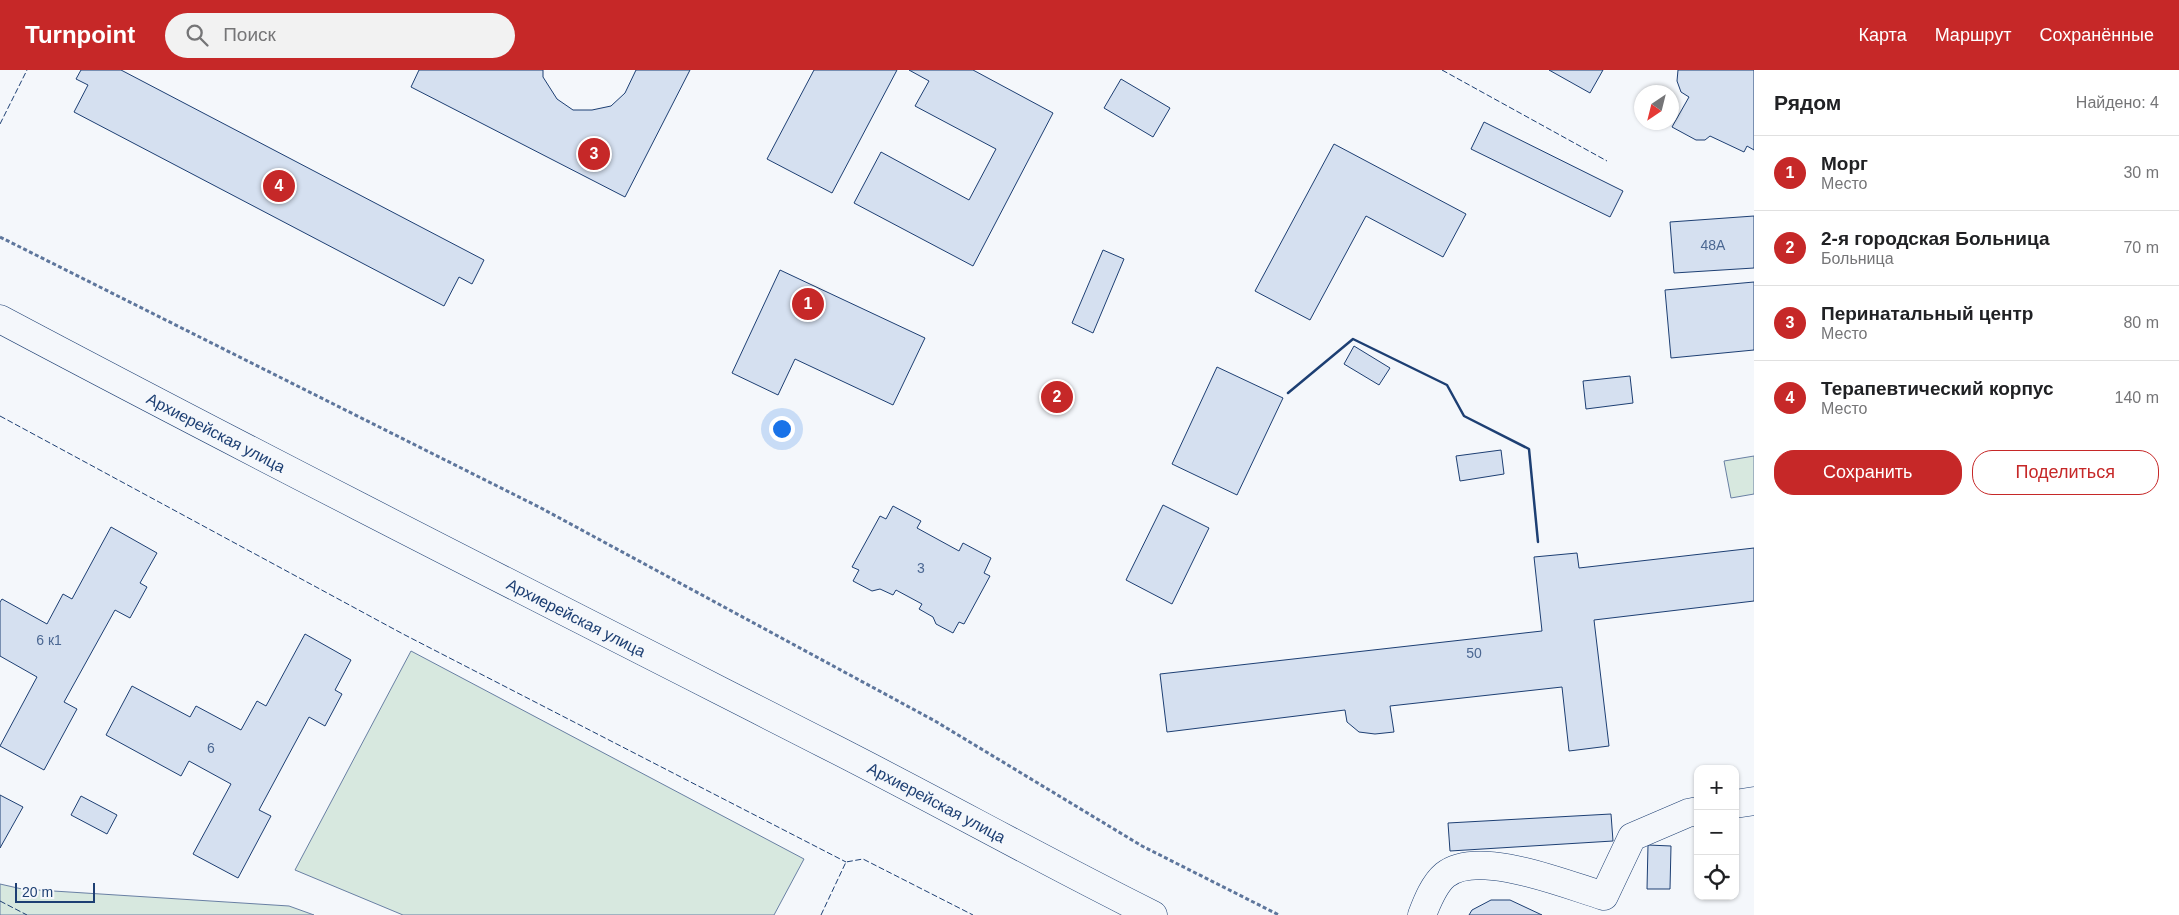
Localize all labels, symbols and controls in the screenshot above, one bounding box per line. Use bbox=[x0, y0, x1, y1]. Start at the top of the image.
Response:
search box bbox=[165, 13, 515, 58]
text: Turnpoint bbox=[25, 21, 135, 48]
icon: search bbox=[183, 21, 211, 49]
text: Поиск bbox=[223, 24, 276, 45]
text: Карта bbox=[1859, 25, 1907, 45]
text: Маршрут bbox=[1935, 25, 2011, 45]
text: Сохранённые bbox=[2039, 25, 2154, 45]
north arrow bbox=[1634, 85, 1679, 130]
text: Рядом bbox=[1774, 91, 1841, 114]
text: Найдено: 4 bbox=[2076, 94, 2159, 111]
pin: 3 bbox=[578, 135, 610, 173]
text: Морг bbox=[1821, 153, 1868, 174]
text: 1 bbox=[1786, 164, 1794, 181]
text: 30 m bbox=[2123, 164, 2159, 181]
pin: 4 bbox=[263, 167, 295, 205]
text: Место bbox=[1821, 175, 1867, 192]
text: 2-я городская Больница bbox=[1821, 228, 2049, 249]
house number: 48А bbox=[1701, 237, 1726, 253]
text: 2 bbox=[1786, 239, 1794, 256]
text: 70 m bbox=[2123, 239, 2159, 256]
text: Больница bbox=[1821, 250, 1894, 267]
pin: 1 bbox=[792, 285, 824, 323]
text: Перинатальный центр bbox=[1821, 303, 2033, 324]
text: 3 bbox=[1786, 314, 1794, 331]
text: 80 m bbox=[2123, 314, 2159, 331]
text: Место bbox=[1821, 325, 1867, 342]
pin: 2 bbox=[1041, 378, 1073, 416]
text: Терапевтический корпус bbox=[1821, 378, 2054, 399]
street label: Архиерейская улица bbox=[144, 389, 288, 475]
text: 4 bbox=[1786, 389, 1794, 406]
text: 140 m bbox=[2115, 389, 2159, 406]
text: Место bbox=[1821, 400, 1867, 417]
your location bbox=[769, 416, 795, 442]
button: Сохранить bbox=[1774, 450, 1962, 495]
button: Поделиться bbox=[1972, 450, 2159, 495]
house number: 3 bbox=[917, 560, 925, 576]
street label: Архиерейская улица bbox=[504, 575, 649, 660]
house number: 6 к1 bbox=[36, 632, 62, 648]
house number: 50 bbox=[1466, 645, 1482, 661]
house number: 6 bbox=[207, 740, 215, 756]
street label: Архиерейская улица bbox=[865, 759, 1009, 846]
map controls bbox=[1694, 765, 1739, 900]
button: + bbox=[1694, 765, 1739, 810]
button: − bbox=[1694, 810, 1739, 855]
button: locate bbox=[1694, 855, 1739, 900]
scale bar bbox=[15, 880, 95, 903]
text: 20 m bbox=[22, 884, 53, 900]

